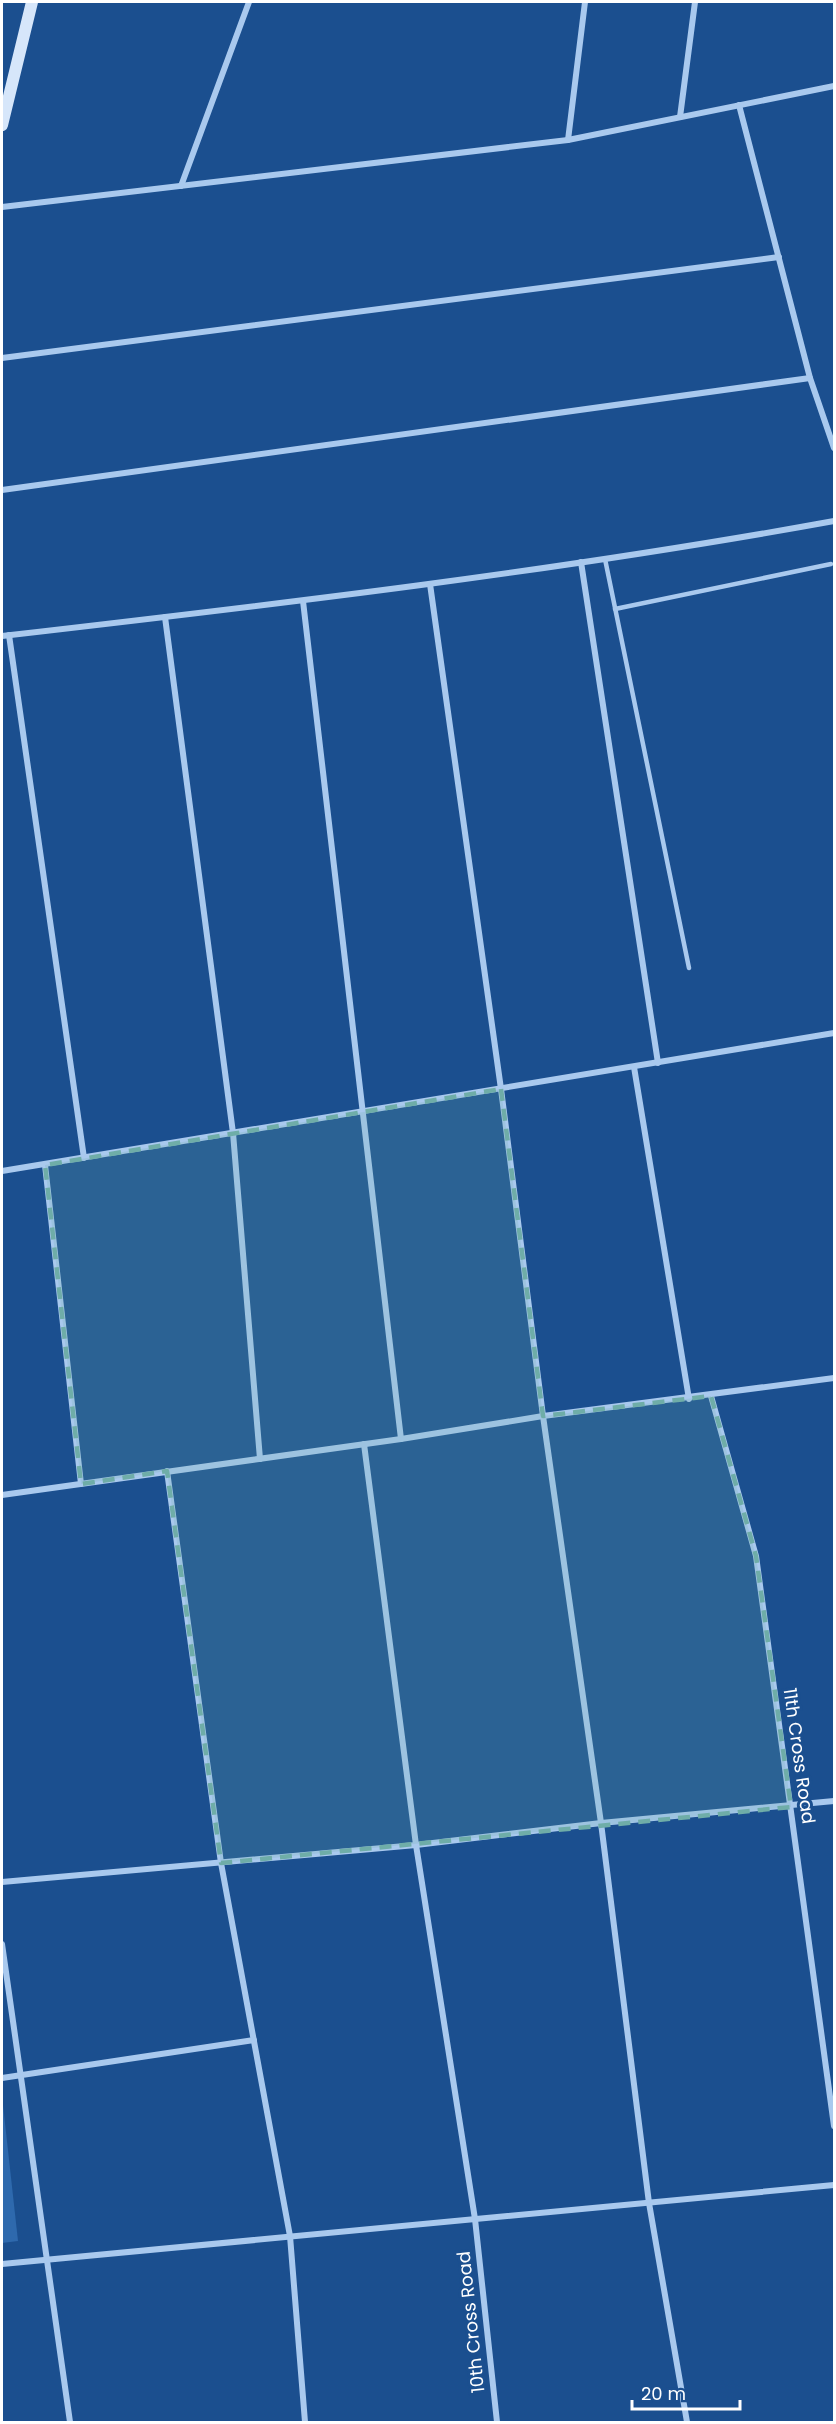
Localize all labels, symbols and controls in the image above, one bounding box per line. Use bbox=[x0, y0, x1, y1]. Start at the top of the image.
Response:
street label: 11th Cross Road bbox=[778, 1686, 821, 1825]
street label: 10th Cross Road bbox=[451, 2250, 490, 2394]
scale bar bbox=[632, 2373, 740, 2411]
text: 20 m bbox=[641, 2381, 686, 2406]

